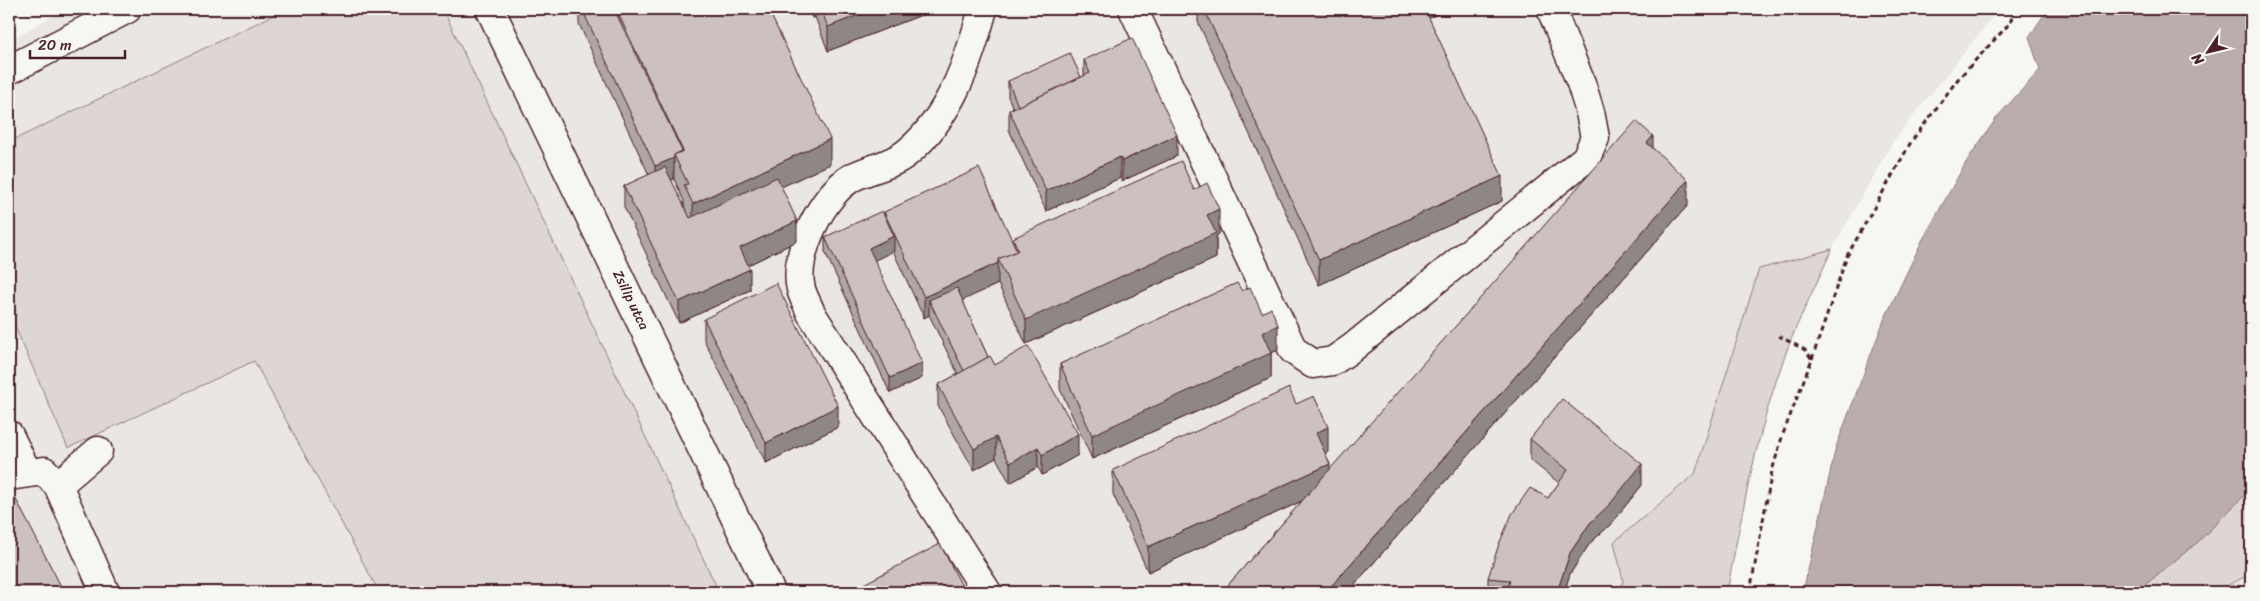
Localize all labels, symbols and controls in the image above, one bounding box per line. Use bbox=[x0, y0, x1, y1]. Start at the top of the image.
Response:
scale bar bbox=[30, 28, 125, 60]
north arrow bbox=[2182, 28, 2232, 78]
text: 20 m bbox=[38, 32, 72, 58]
text: N bbox=[2185, 48, 2211, 71]
street label: Zsilip utca bbox=[606, 266, 656, 334]

